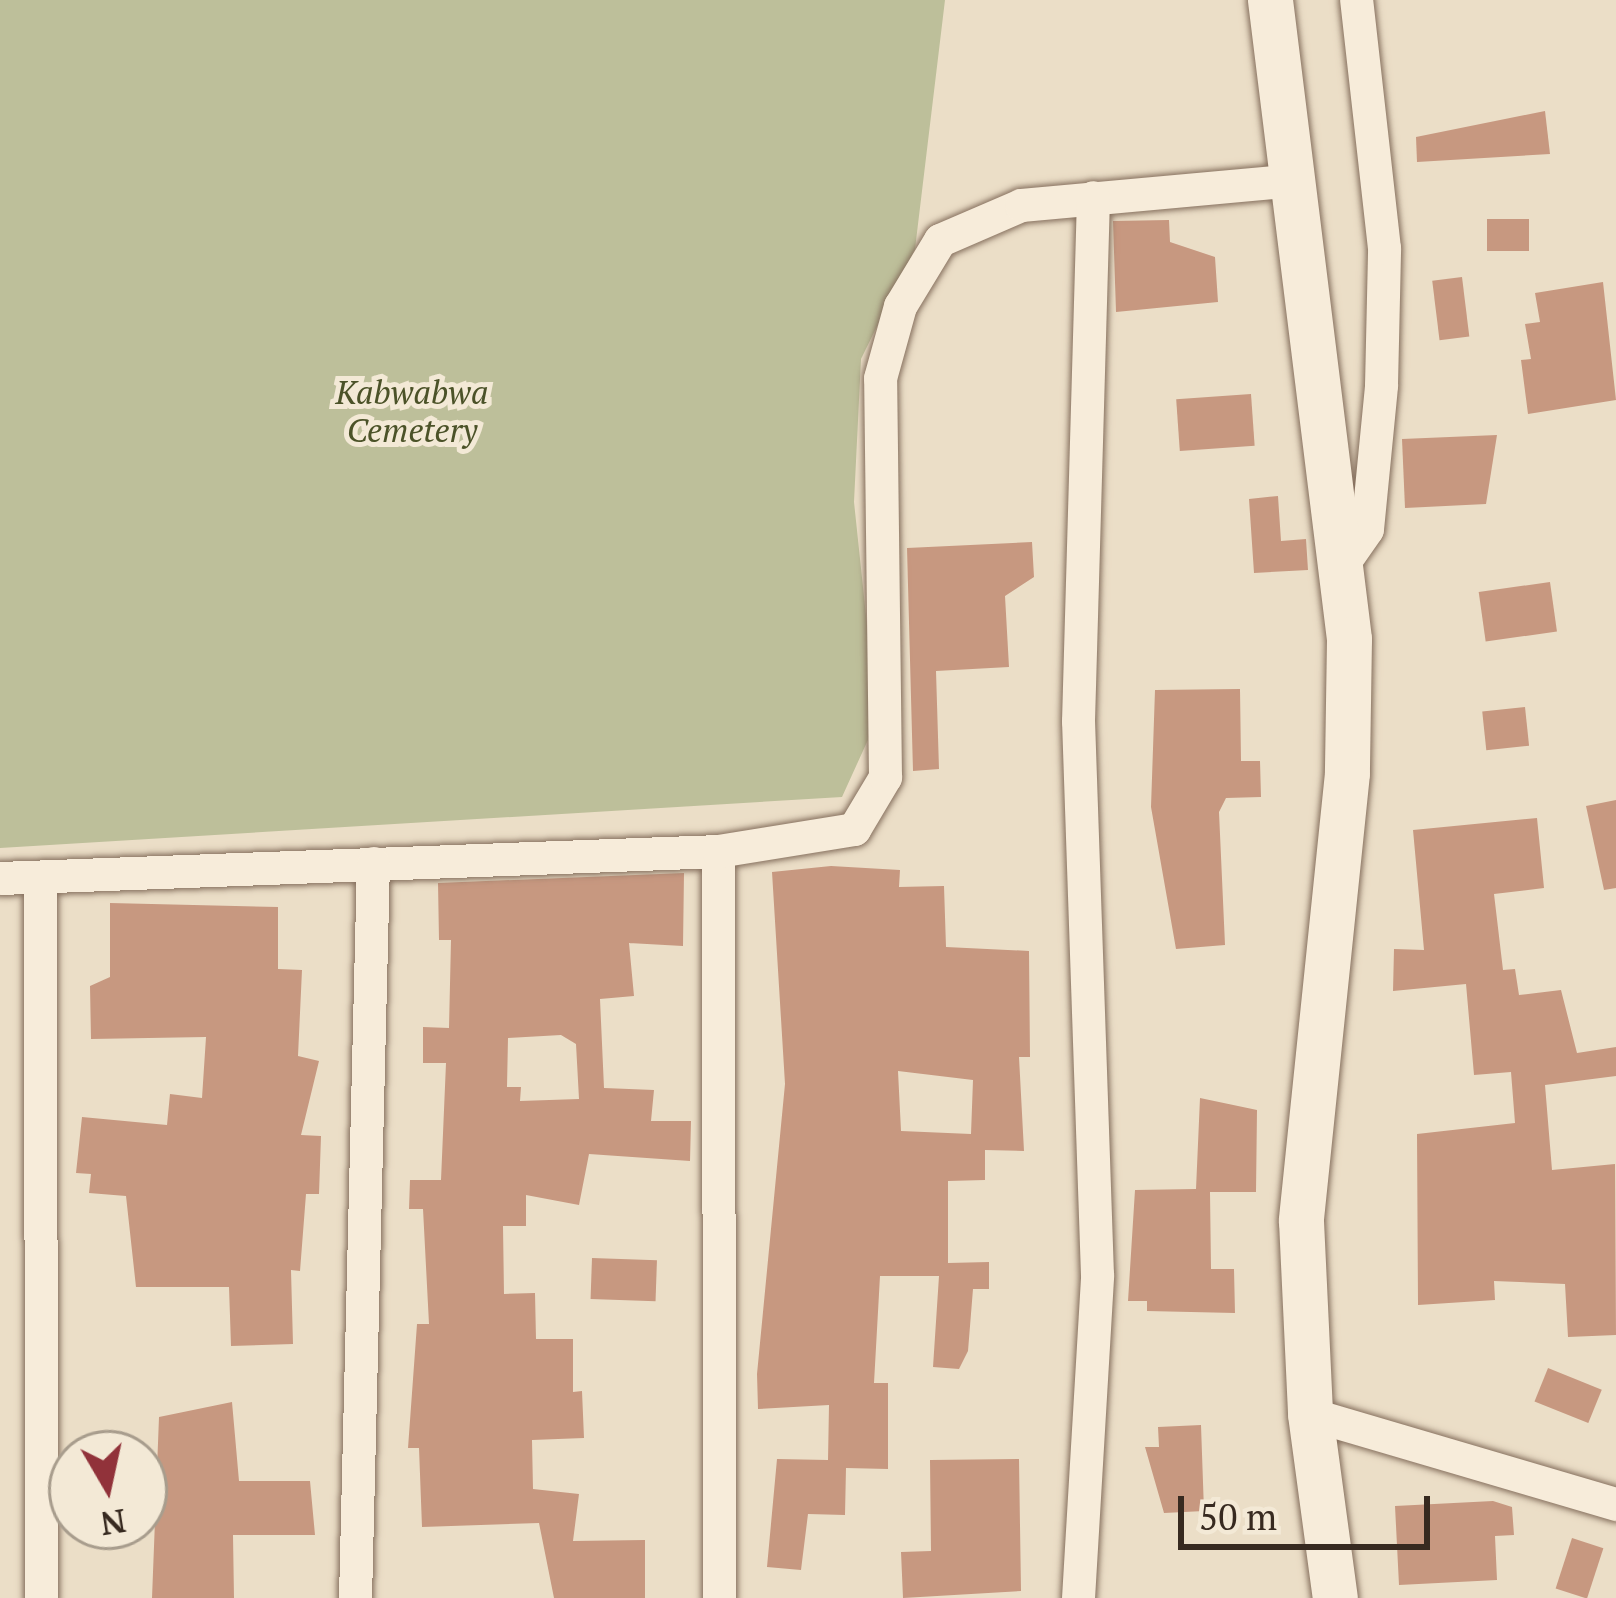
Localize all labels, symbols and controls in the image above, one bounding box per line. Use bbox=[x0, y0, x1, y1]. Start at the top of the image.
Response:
park label: Kabwabwa Cemetery bbox=[336, 372, 488, 450]
north arrow bbox=[48, 1430, 168, 1550]
scale bar bbox=[1184, 1472, 1436, 1546]
text: 50 m bbox=[1199, 1493, 1277, 1540]
text: N bbox=[98, 1500, 129, 1546]

